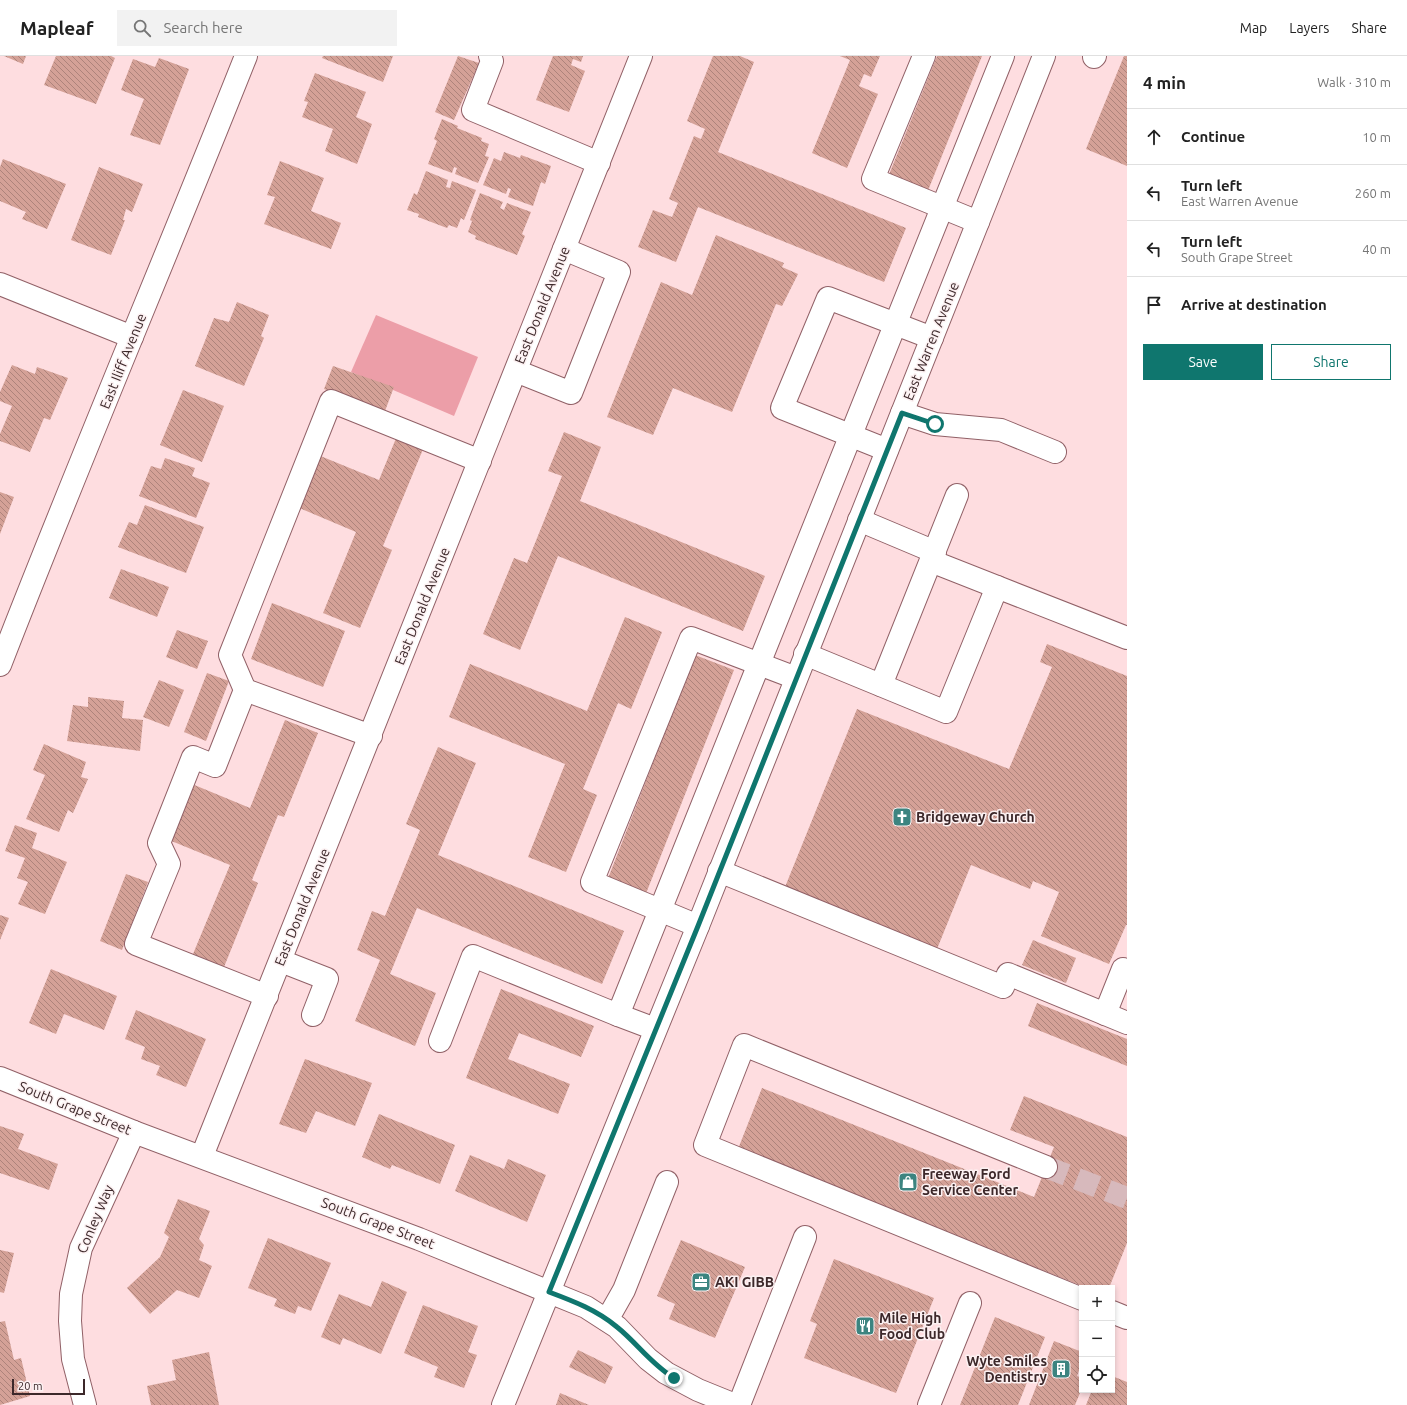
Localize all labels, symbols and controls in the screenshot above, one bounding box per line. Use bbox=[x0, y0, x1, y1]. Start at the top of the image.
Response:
search box bbox=[117, 10, 397, 46]
text: Mapleaf bbox=[20, 17, 93, 39]
icon: search bbox=[131, 17, 153, 39]
text: Search here bbox=[163, 19, 243, 36]
text: Map bbox=[1240, 20, 1267, 36]
text: Layers bbox=[1289, 20, 1329, 36]
text: Share bbox=[1351, 20, 1387, 36]
text: 4 min bbox=[1143, 73, 1186, 92]
text: Walk · 310 m bbox=[1317, 75, 1391, 89]
icon: ahead bbox=[1143, 126, 1165, 148]
text: Continue bbox=[1181, 128, 1245, 145]
text: 10 m bbox=[1362, 130, 1391, 144]
text: Turn left bbox=[1181, 177, 1242, 194]
icon: left bbox=[1143, 182, 1165, 204]
text: 260 m bbox=[1355, 186, 1391, 200]
text: East Warren Avenue bbox=[1181, 194, 1298, 208]
text: Turn left bbox=[1181, 233, 1242, 250]
icon: left bbox=[1143, 238, 1165, 260]
text: 40 m bbox=[1362, 242, 1391, 256]
street label: East Donald Avenue bbox=[511, 244, 573, 366]
text: South Grape Street bbox=[1181, 250, 1293, 264]
street label: East Warren Avenue bbox=[900, 279, 962, 403]
icon: arrive bbox=[1143, 294, 1165, 316]
text: Arrive at destination bbox=[1181, 296, 1327, 313]
street label: East Iliff Avenue bbox=[97, 311, 149, 411]
button: Save bbox=[1143, 344, 1263, 380]
button: Share bbox=[1271, 344, 1391, 380]
route start bbox=[926, 415, 944, 433]
street label: East Donald Avenue bbox=[391, 545, 453, 667]
church icon: Bridgeway Church bbox=[891, 806, 913, 828]
place label: Bridgeway Church bbox=[916, 809, 1035, 825]
street label: East Donald Avenue bbox=[271, 846, 333, 968]
street label: South Grape Street bbox=[16, 1078, 134, 1138]
place label: Freeway Ford Service Center bbox=[922, 1166, 1018, 1198]
shop icon: Freeway Ford Service Center bbox=[897, 1171, 919, 1193]
street label: Conley Way bbox=[73, 1182, 117, 1256]
street label: South Grape Street bbox=[319, 1194, 437, 1252]
office icon: AKI GIBB bbox=[690, 1271, 712, 1293]
place label: AKI GIBB bbox=[715, 1274, 774, 1290]
map controls bbox=[1079, 1285, 1115, 1393]
button: + bbox=[1079, 1285, 1115, 1321]
place label: Mile High Food Club bbox=[879, 1310, 945, 1342]
restaurant icon: Mile High Food Club bbox=[854, 1315, 876, 1337]
button: − bbox=[1079, 1321, 1115, 1357]
place label: Wyte Smiles Dentistry bbox=[966, 1353, 1048, 1385]
button: locate bbox=[1079, 1357, 1115, 1393]
building icon: Wyte Smiles Dentistry bbox=[1050, 1358, 1072, 1380]
route end bbox=[665, 1369, 683, 1387]
scale bar bbox=[12, 1377, 85, 1396]
text: 20 m bbox=[18, 1380, 42, 1392]

